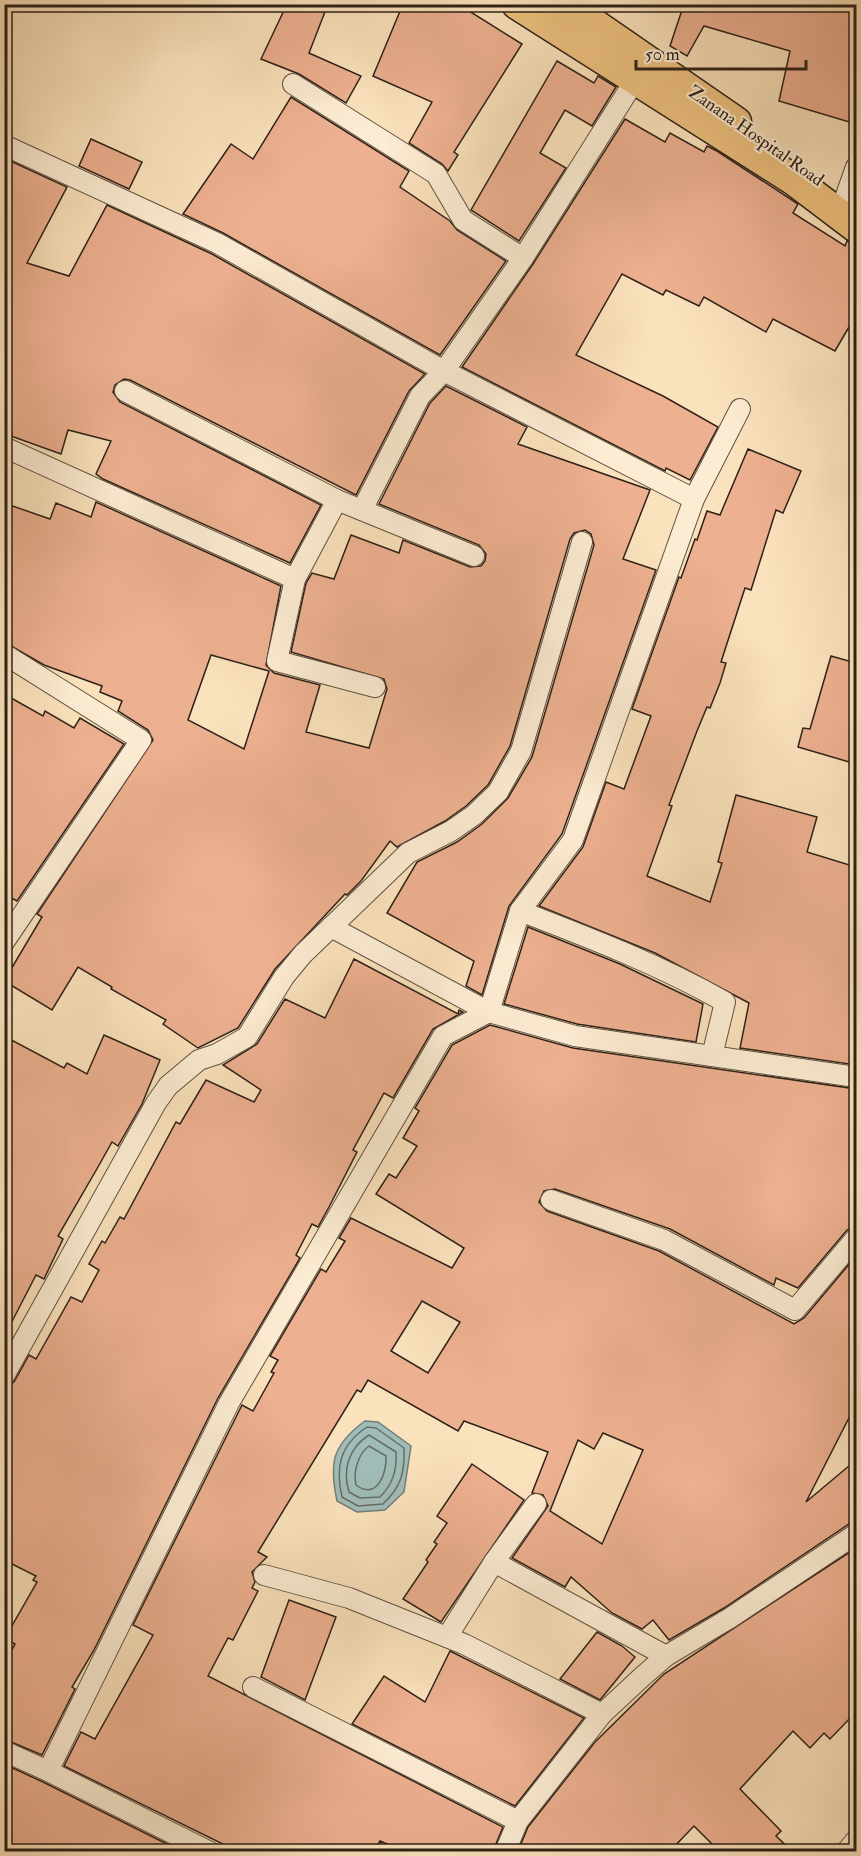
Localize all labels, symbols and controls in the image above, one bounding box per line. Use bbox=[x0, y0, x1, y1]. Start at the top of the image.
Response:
scale bar bbox=[636, 33, 806, 71]
text: 50 m bbox=[645, 43, 680, 66]
street label: Zanana Hospital Road bbox=[684, 81, 828, 191]

